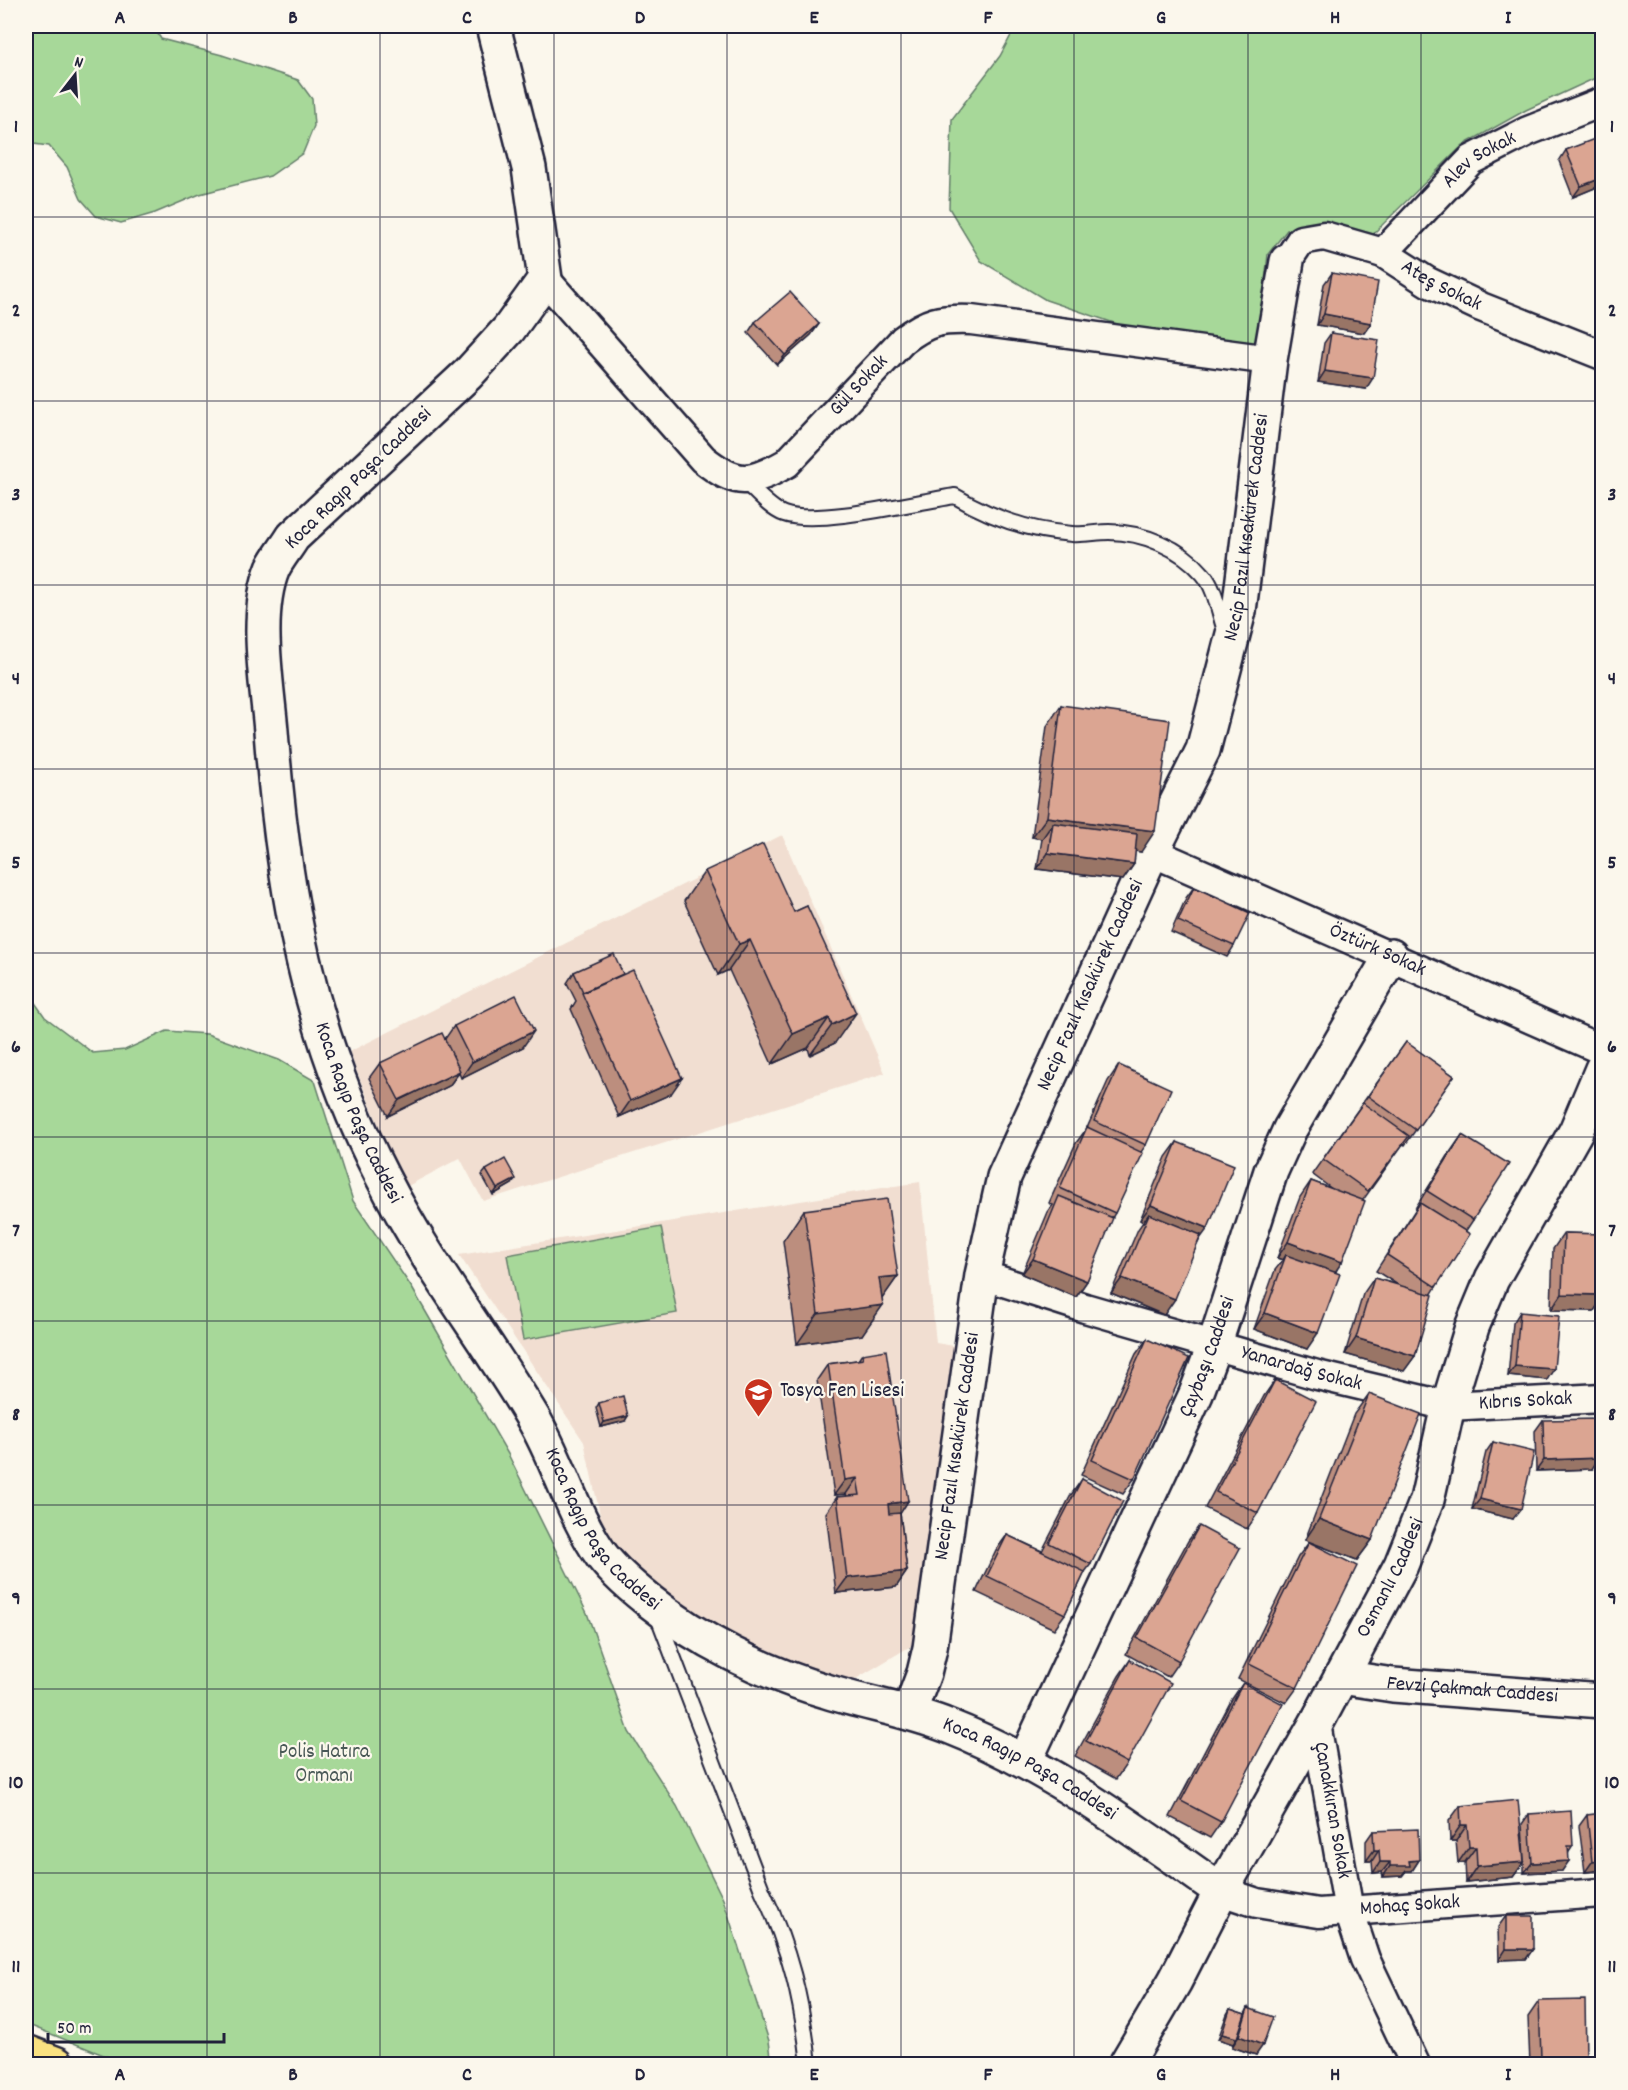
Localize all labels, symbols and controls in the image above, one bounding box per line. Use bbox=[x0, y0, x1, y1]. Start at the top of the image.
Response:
text: A bbox=[115, 5, 126, 33]
text: B bbox=[288, 5, 298, 33]
text: C bbox=[462, 5, 472, 33]
text: D bbox=[635, 5, 646, 33]
text: E bbox=[809, 5, 819, 33]
text: F bbox=[984, 5, 994, 33]
text: G bbox=[1156, 5, 1166, 33]
text: H bbox=[1330, 5, 1340, 33]
text: I bbox=[1505, 5, 1512, 33]
north arrow bbox=[45, 45, 105, 105]
text: N bbox=[72, 51, 86, 75]
text: 1 bbox=[14, 114, 18, 142]
text: 1 bbox=[1610, 114, 1614, 142]
street label: Alev Sokak bbox=[1436, 124, 1522, 196]
street label: Ateş Sokak bbox=[1394, 253, 1486, 320]
text: 2 bbox=[12, 298, 20, 326]
text: 2 bbox=[1608, 298, 1616, 326]
street label: Gül Sokak bbox=[823, 348, 896, 424]
street label: Koca Ragıp Paşa Caddesi bbox=[279, 400, 440, 557]
street label: Necip Fazıl Kısakürek Caddesi bbox=[1217, 412, 1278, 645]
text: 3 bbox=[12, 482, 20, 510]
text: 3 bbox=[1608, 482, 1616, 510]
text: 4 bbox=[12, 666, 20, 694]
text: 4 bbox=[1608, 666, 1616, 694]
text: 5 bbox=[11, 850, 21, 878]
text: 5 bbox=[1607, 850, 1617, 878]
street label: Necip Fazıl Kısakürek Caddesi bbox=[1030, 875, 1153, 1096]
street label: Öztürk Sokak bbox=[1324, 917, 1430, 986]
street label: Koca Ragıp Paşa Caddesi bbox=[306, 1019, 409, 1210]
text: 6 bbox=[11, 1034, 21, 1062]
text: 6 bbox=[1607, 1034, 1617, 1062]
text: 7 bbox=[12, 1218, 20, 1246]
text: 7 bbox=[1608, 1218, 1616, 1246]
street label: Çaybaşı Caddesi bbox=[1172, 1293, 1244, 1422]
street label: Necip Fazıl Kısakürek Caddesi bbox=[927, 1330, 989, 1562]
street label: Yanardağ Sokak bbox=[1237, 1339, 1365, 1400]
school or university icon: Tosya Fen Lisesi bbox=[743, 1376, 775, 1418]
place label: Tosya Fen Lisesi bbox=[780, 1377, 904, 1407]
street label: Kıbrıs Sokak bbox=[1478, 1385, 1573, 1419]
text: 8 bbox=[12, 1402, 20, 1430]
text: 8 bbox=[1608, 1402, 1616, 1430]
street label: Koca Ragıp Paşa Caddesi bbox=[536, 1443, 667, 1619]
street label: Osmanlı Caddesi bbox=[1350, 1513, 1433, 1644]
text: 9 bbox=[11, 1586, 21, 1614]
text: 9 bbox=[1607, 1586, 1617, 1614]
street label: Fevzi Çakmak Caddesi bbox=[1384, 1669, 1559, 1713]
street label: Koca Ragıp Paşa Caddesi bbox=[938, 1710, 1123, 1829]
park label: Polis Hatıra Ormanı bbox=[278, 1738, 371, 1792]
street label: Çanakkıran Sokak bbox=[1305, 1740, 1358, 1881]
text: 10 bbox=[8, 1770, 24, 1798]
text: 10 bbox=[1604, 1770, 1620, 1798]
street label: Mohaç Sokak bbox=[1359, 1888, 1461, 1925]
text: 11 bbox=[12, 1954, 20, 1982]
text: 11 bbox=[1608, 1954, 1616, 1982]
scale bar bbox=[48, 2006, 224, 2044]
text: 50 m bbox=[57, 2017, 92, 2042]
text: A bbox=[115, 2062, 126, 2090]
text: B bbox=[288, 2062, 298, 2090]
text: C bbox=[462, 2062, 472, 2090]
text: D bbox=[635, 2062, 646, 2090]
text: E bbox=[809, 2062, 819, 2090]
text: F bbox=[984, 2062, 994, 2090]
text: G bbox=[1156, 2062, 1166, 2090]
text: H bbox=[1330, 2062, 1340, 2090]
text: I bbox=[1505, 2062, 1512, 2090]

